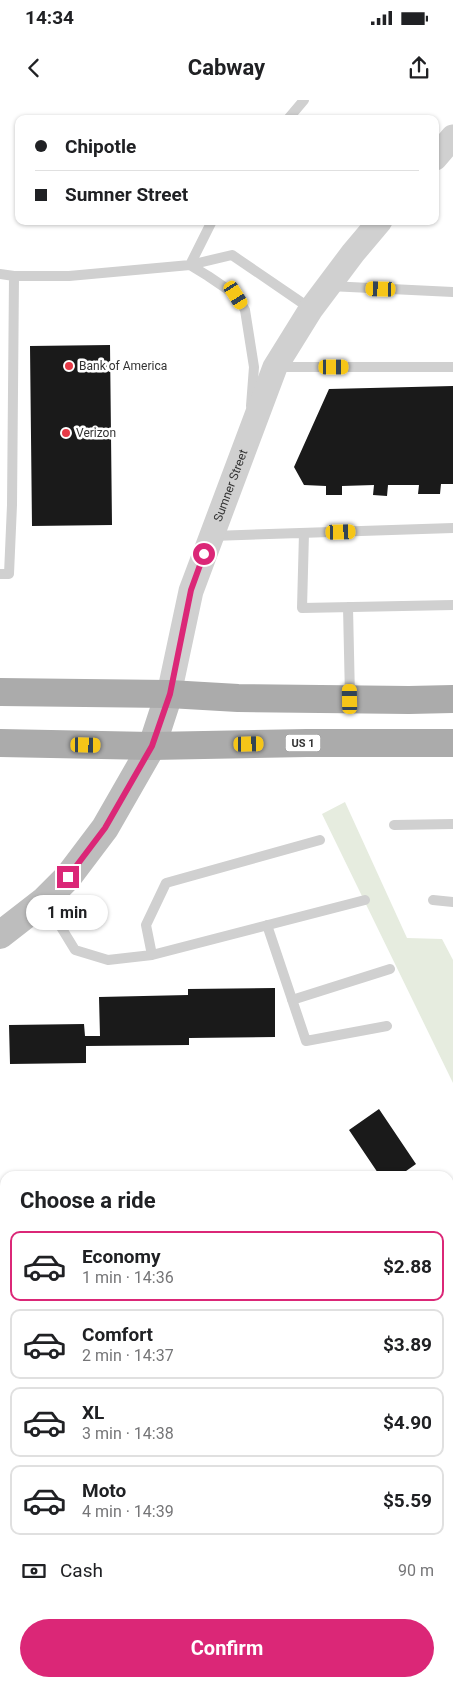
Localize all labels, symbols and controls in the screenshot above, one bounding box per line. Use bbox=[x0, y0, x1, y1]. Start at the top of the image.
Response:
text: 14:34 bbox=[25, 6, 74, 29]
icon: back bbox=[20, 54, 48, 82]
icon: share bbox=[405, 54, 433, 82]
text: Cabway bbox=[188, 55, 265, 80]
text: Chipotle bbox=[65, 135, 136, 158]
text: Sumner Street bbox=[65, 183, 188, 206]
car bbox=[221, 278, 250, 312]
car bbox=[365, 281, 396, 297]
place label: Bank of America bbox=[79, 359, 167, 373]
marker: Bank of America bbox=[63, 360, 75, 372]
car bbox=[319, 360, 349, 375]
place label: Verizon bbox=[76, 426, 116, 440]
marker: Verizon bbox=[60, 427, 72, 439]
street label: Sumner Street bbox=[211, 447, 250, 524]
car bbox=[325, 524, 356, 540]
route start bbox=[193, 543, 215, 565]
car bbox=[342, 684, 357, 714]
road number: US 1 bbox=[286, 734, 320, 751]
car bbox=[233, 736, 264, 752]
car bbox=[70, 737, 101, 753]
route end bbox=[57, 866, 79, 888]
callout: 1 min bbox=[27, 894, 109, 930]
text: 1 min bbox=[47, 903, 87, 922]
text: Choose a ride bbox=[20, 1188, 156, 1213]
icon: car bbox=[22, 1244, 67, 1289]
text: Economy bbox=[82, 1245, 161, 1268]
text: $2.88 bbox=[383, 1255, 432, 1278]
text: 1 min · 14:36 bbox=[82, 1268, 174, 1287]
icon: car bbox=[22, 1322, 67, 1367]
text: Comfort bbox=[82, 1323, 153, 1346]
text: $3.89 bbox=[383, 1333, 432, 1356]
text: 2 min · 14:37 bbox=[82, 1346, 174, 1365]
icon: car bbox=[22, 1400, 67, 1445]
text: XL bbox=[82, 1401, 104, 1424]
text: $4.90 bbox=[383, 1411, 432, 1434]
text: 3 min · 14:38 bbox=[82, 1424, 174, 1443]
icon: car bbox=[22, 1478, 67, 1523]
text: Moto bbox=[82, 1479, 126, 1502]
text: $5.59 bbox=[383, 1489, 432, 1512]
text: 4 min · 14:39 bbox=[82, 1502, 174, 1521]
icon: cash bbox=[20, 1557, 48, 1585]
text: Cash bbox=[60, 1559, 103, 1582]
text: 90 m bbox=[398, 1561, 434, 1580]
button: Confirm bbox=[20, 1619, 434, 1677]

